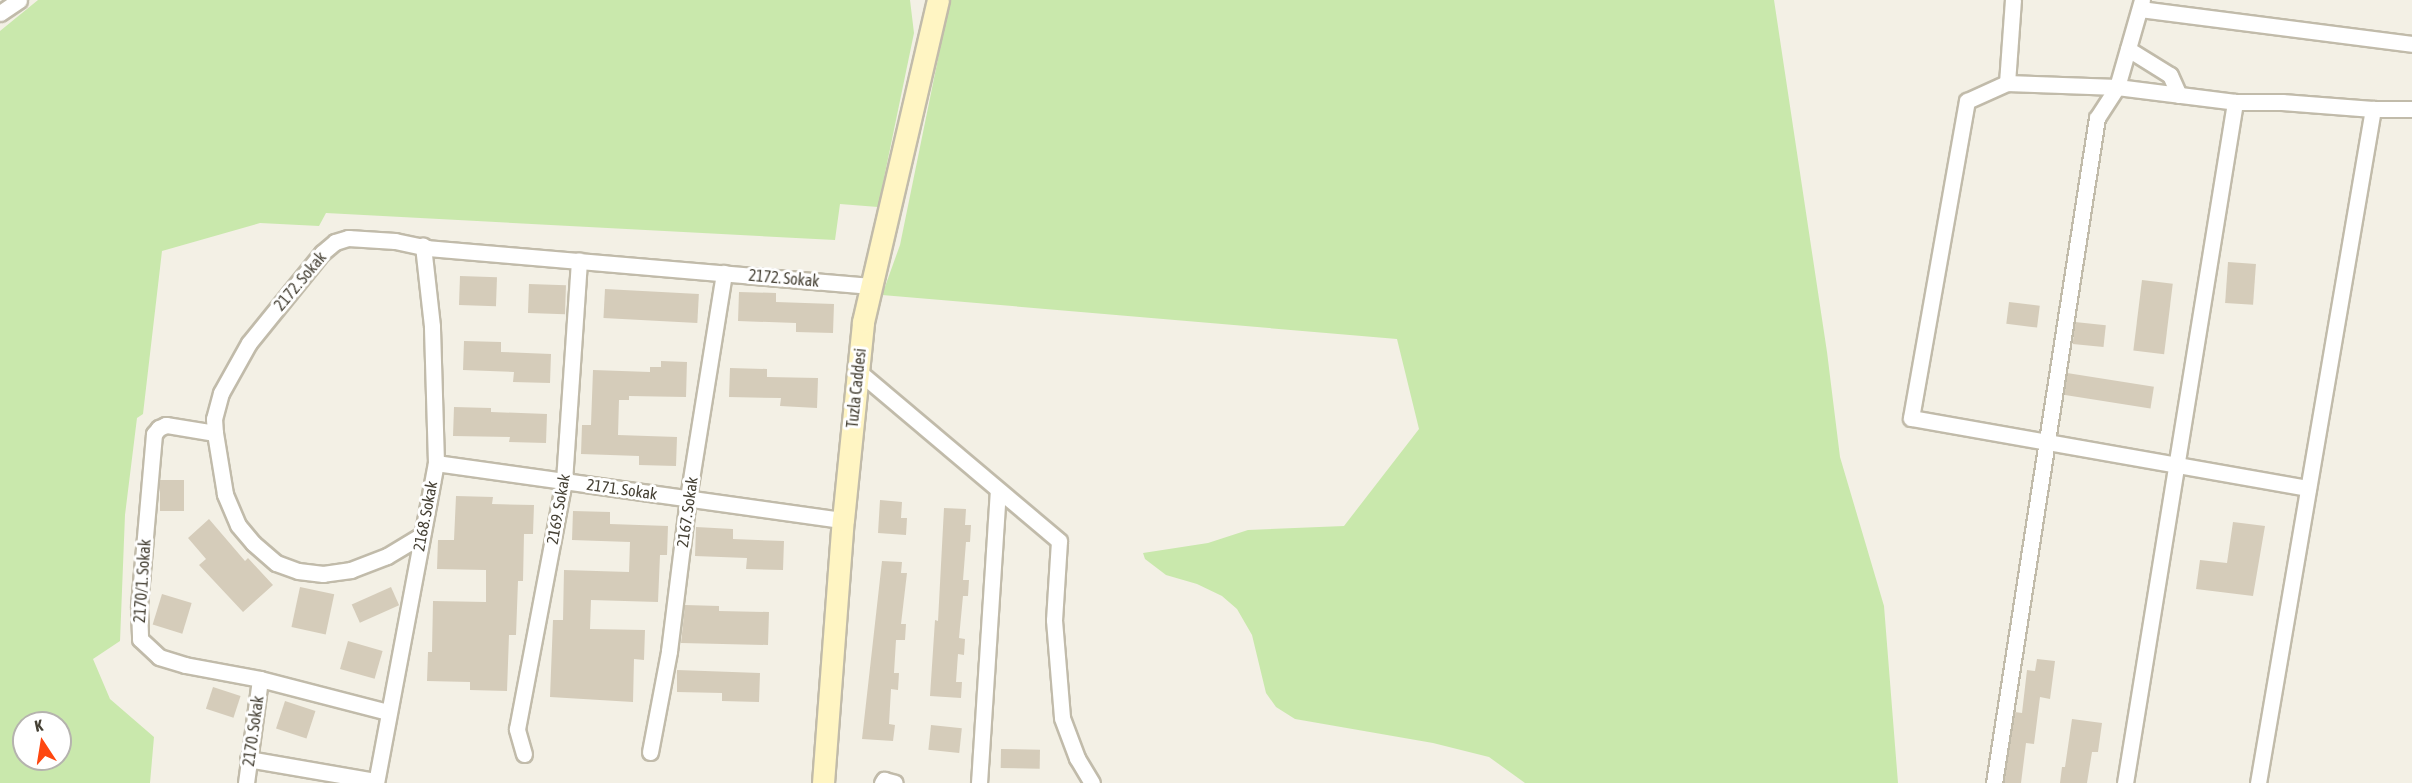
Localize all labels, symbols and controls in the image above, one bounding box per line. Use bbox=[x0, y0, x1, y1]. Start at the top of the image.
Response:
street label: 2172. Sokak bbox=[270, 248, 330, 314]
street label: 2172. Sokak bbox=[748, 265, 820, 291]
street label: Tuzla Caddesi bbox=[842, 347, 870, 429]
street label: 2169. Sokak bbox=[542, 472, 574, 546]
street label: 2171. Sokak bbox=[586, 475, 658, 503]
street label: 2167. Sokak bbox=[673, 476, 701, 548]
street label: 2168. Sokak bbox=[409, 479, 441, 553]
street label: 2170/1. Sokak bbox=[130, 539, 154, 623]
street label: 2170. Sokak bbox=[239, 695, 267, 767]
north arrow bbox=[12, 711, 72, 771]
text: K bbox=[33, 716, 44, 735]

